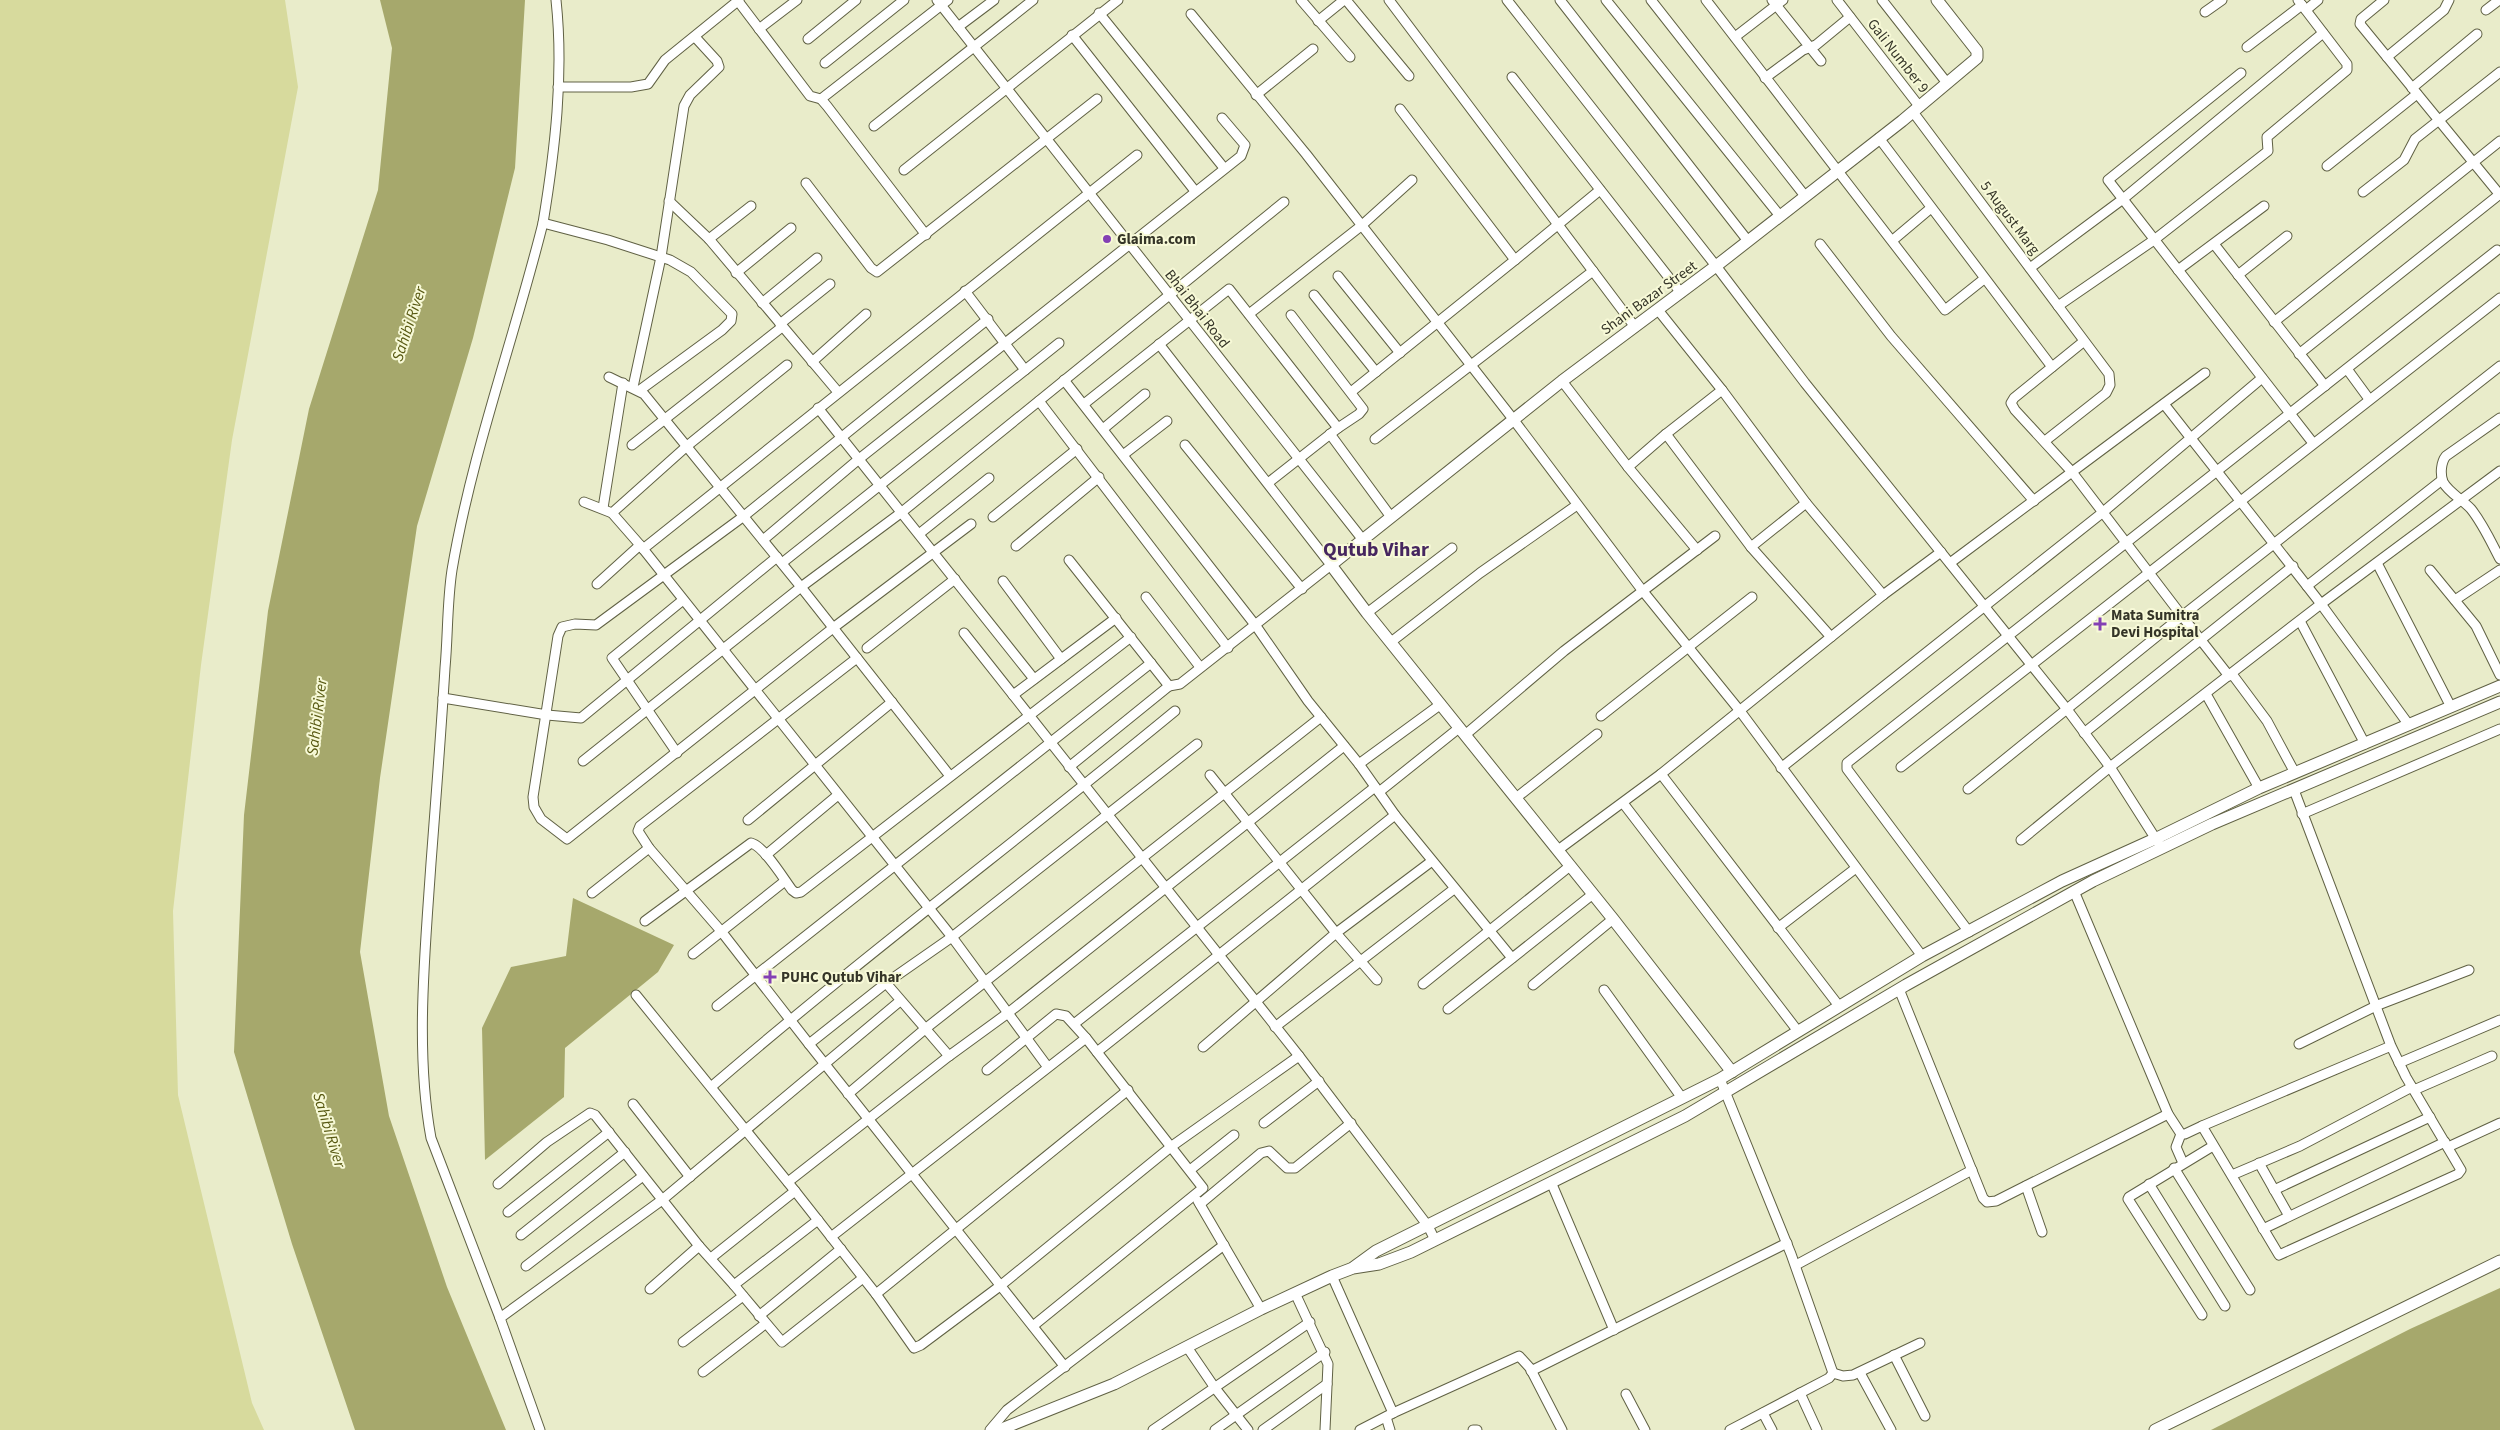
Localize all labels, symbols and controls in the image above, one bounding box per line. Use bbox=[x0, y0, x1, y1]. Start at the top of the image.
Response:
street label: Gali Number 9 bbox=[1862, 14, 1934, 98]
street label: 5 August Marg bbox=[1975, 177, 2045, 260]
place label: Glaima.com bbox=[1117, 229, 1196, 250]
marker: Glaima.com bbox=[1101, 233, 1113, 245]
street label: Shani Bazar Street bbox=[1597, 256, 1701, 340]
street label: Bhai Bhai Road bbox=[1160, 265, 1234, 353]
water label: Sahibi River bbox=[387, 282, 432, 364]
district label: Qutub Vihar bbox=[1323, 536, 1429, 564]
place label: Mata Sumitra Devi Hospital bbox=[2111, 605, 2200, 643]
marker: Mata Sumitra Devi Hospital bbox=[2093, 617, 2107, 631]
water label: Sahibi River bbox=[301, 676, 333, 757]
place label: PUHC Qutub Vihar bbox=[781, 967, 901, 988]
marker: PUHC Qutub Vihar bbox=[763, 970, 777, 984]
water label: Sahibi River bbox=[307, 1090, 351, 1172]

